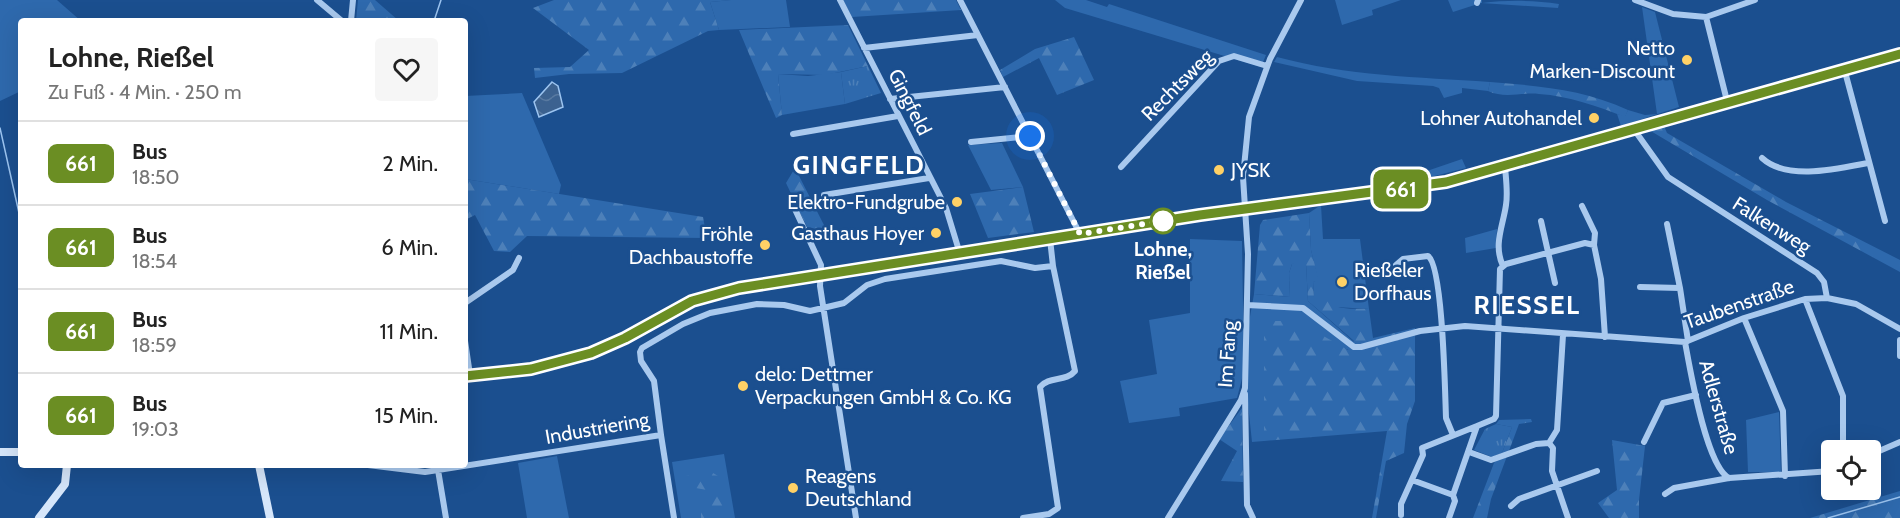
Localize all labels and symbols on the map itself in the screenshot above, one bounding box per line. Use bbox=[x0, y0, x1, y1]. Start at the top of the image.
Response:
place label: Netto Marken-Discount bbox=[1529, 36, 1675, 83]
street label: Rechtsweg bbox=[1136, 44, 1218, 126]
marker: Netto Marken-Discount bbox=[1680, 53, 1694, 67]
street label: Gingfeld bbox=[883, 65, 937, 139]
place label: Lohner Autohandel bbox=[1420, 106, 1582, 130]
marker: Lohner Autohandel bbox=[1587, 111, 1601, 125]
your location bbox=[1015, 121, 1045, 151]
district label: GINGFELD bbox=[793, 149, 925, 181]
place label: JYSK bbox=[1230, 158, 1271, 182]
marker: JYSK bbox=[1212, 163, 1226, 177]
line badge: 661 bbox=[1366, 170, 1436, 208]
place label: Elektro-Fundgrube bbox=[787, 190, 945, 214]
street label: Falkenweg bbox=[1728, 191, 1817, 259]
marker: Elektro-Fundgrube bbox=[950, 195, 964, 209]
marker: Lohne, Rießel bbox=[1150, 208, 1176, 234]
place label: Gasthaus Hoyer bbox=[791, 221, 925, 245]
place label: Fröhle Dachbaustoffe bbox=[629, 222, 753, 269]
marker: Gasthaus Hoyer bbox=[929, 226, 943, 240]
place label: Lohne, Rießel bbox=[1134, 237, 1192, 284]
marker: Fröhle Dachbaustoffe bbox=[758, 238, 772, 252]
place label: Rießeler Dorfhaus bbox=[1354, 258, 1432, 305]
street label: Taubenstraße bbox=[1681, 274, 1797, 334]
marker: Rießeler Dorfhaus bbox=[1335, 275, 1349, 289]
district label: RIESSEL bbox=[1474, 289, 1580, 321]
street label: Im Fang bbox=[1213, 319, 1241, 388]
street label: Adlerstraße bbox=[1694, 357, 1744, 457]
place label: delo: Dettmer Verpackungen GmbH & Co. KG bbox=[755, 362, 1012, 409]
marker: delo: Dettmer Verpackungen GmbH & Co. KG bbox=[736, 379, 750, 393]
street label: Industriering bbox=[543, 407, 652, 449]
place label: Reagens Deutschland bbox=[805, 464, 912, 511]
marker: Reagens Deutschland bbox=[786, 481, 800, 495]

